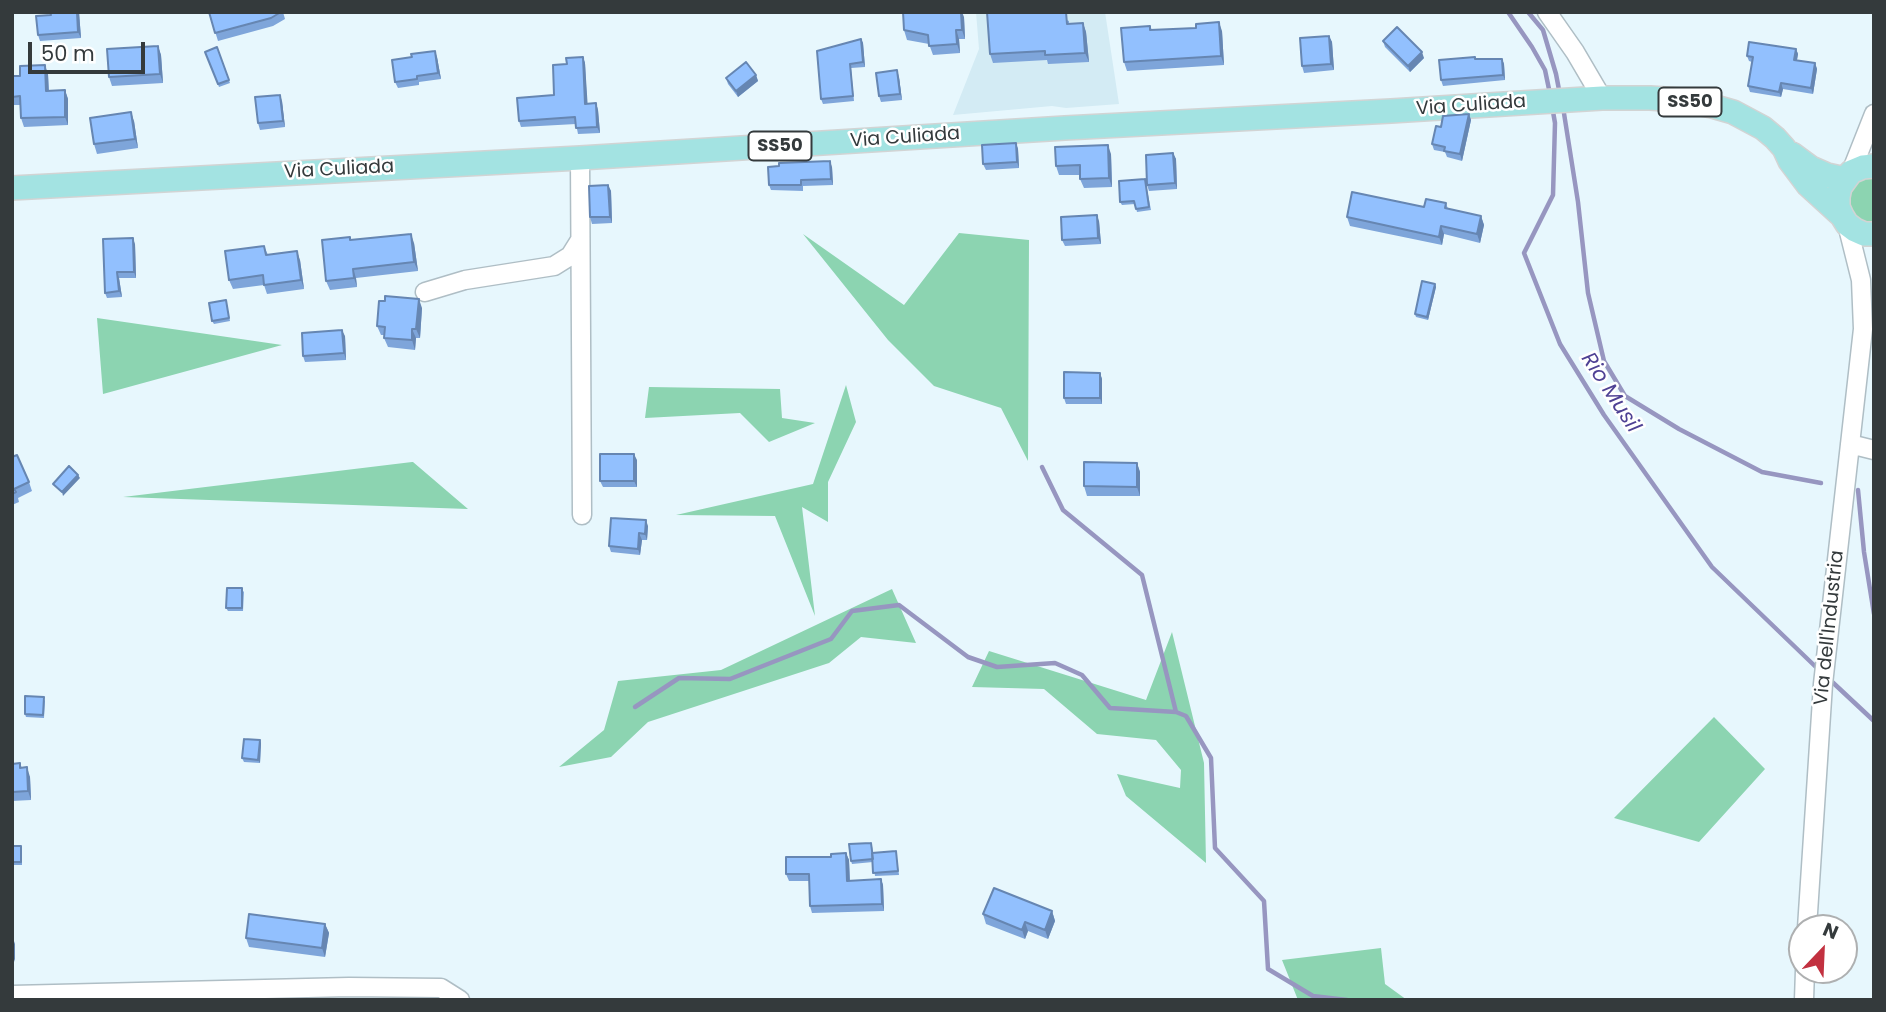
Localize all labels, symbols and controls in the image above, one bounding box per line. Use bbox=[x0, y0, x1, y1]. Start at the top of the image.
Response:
scale bar bbox=[32, 28, 149, 72]
text: 50 m bbox=[41, 39, 95, 68]
road number: SS50 bbox=[1658, 88, 1722, 116]
street label: Via Culiada bbox=[1415, 91, 1527, 121]
street label: Via Culiada bbox=[849, 123, 961, 153]
road number: SS50 bbox=[748, 132, 812, 160]
street label: Via Culiada bbox=[283, 156, 395, 184]
water label: Rio Musil bbox=[1575, 348, 1645, 438]
street label: Via dell'Industria bbox=[1811, 549, 1849, 707]
north arrow bbox=[1788, 914, 1858, 984]
text: N bbox=[1819, 916, 1842, 946]

